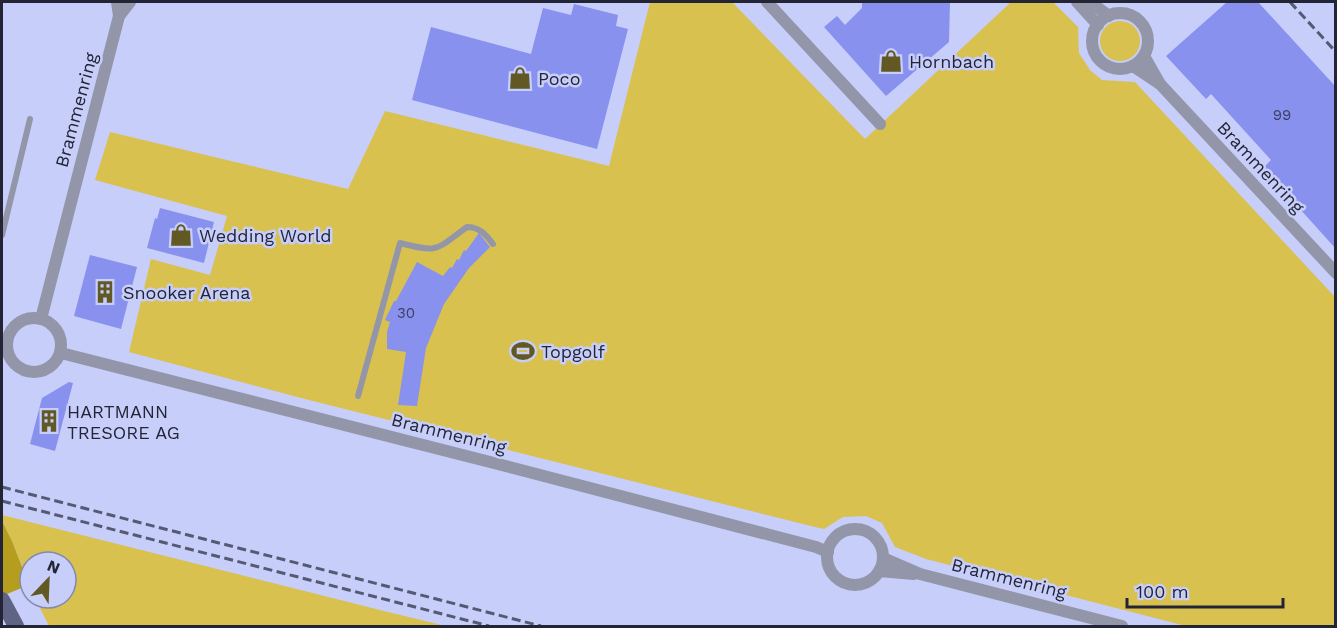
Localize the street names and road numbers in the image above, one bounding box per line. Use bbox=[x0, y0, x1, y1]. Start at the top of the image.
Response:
street label: Brammenring bbox=[51, 50, 101, 170]
street label: Brammenring bbox=[1213, 117, 1309, 218]
street label: Brammenring bbox=[389, 409, 509, 458]
street label: Brammenring bbox=[949, 554, 1069, 603]

